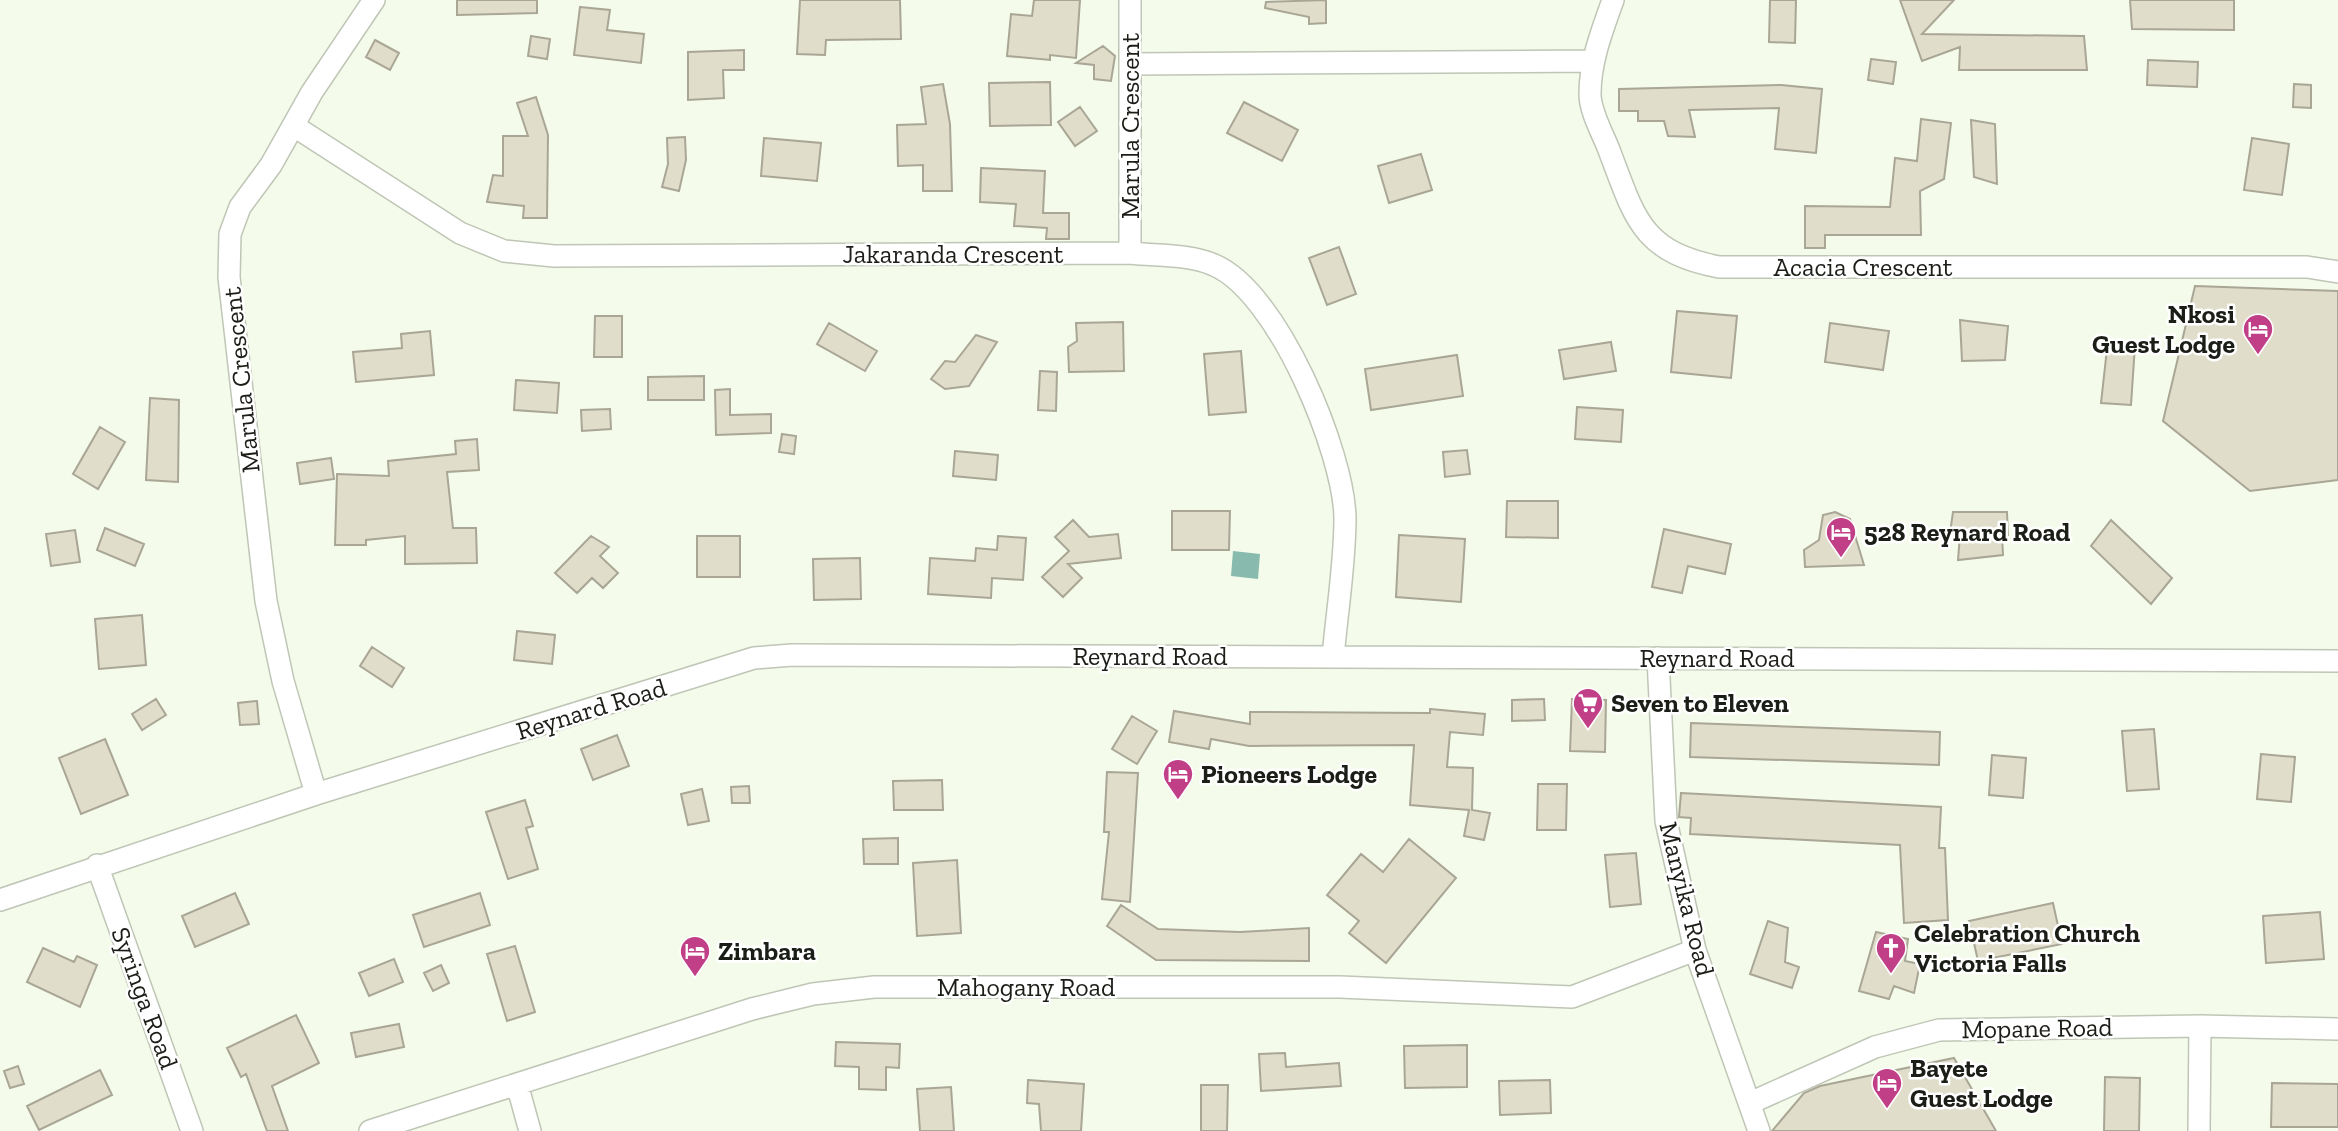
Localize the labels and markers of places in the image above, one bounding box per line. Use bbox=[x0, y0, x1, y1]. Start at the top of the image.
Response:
place label: Nkosi Guest Lodge bbox=[2092, 298, 2235, 360]
hotel icon: Nkosi Guest Lodge bbox=[2241, 312, 2275, 356]
hotel icon: 528 Reynard Road bbox=[1824, 515, 1858, 559]
place label: 528 Reynard Road bbox=[1864, 516, 2071, 548]
supermarket icon: Seven to Eleven bbox=[1571, 686, 1605, 730]
place label: Seven to Eleven bbox=[1611, 687, 1789, 719]
hotel icon: Pioneers Lodge bbox=[1161, 757, 1195, 801]
place label: Pioneers Lodge bbox=[1201, 758, 1377, 790]
place label: Celebration Church Victoria Falls bbox=[1914, 917, 2140, 979]
church icon: Celebration Church Victoria Falls bbox=[1874, 931, 1908, 975]
hotel icon: Zimbara bbox=[678, 934, 712, 978]
place label: Zimbara bbox=[718, 935, 816, 967]
place label: Bayete Guest Lodge bbox=[1910, 1052, 2053, 1114]
hotel icon: Bayete Guest Lodge bbox=[1870, 1066, 1904, 1110]

